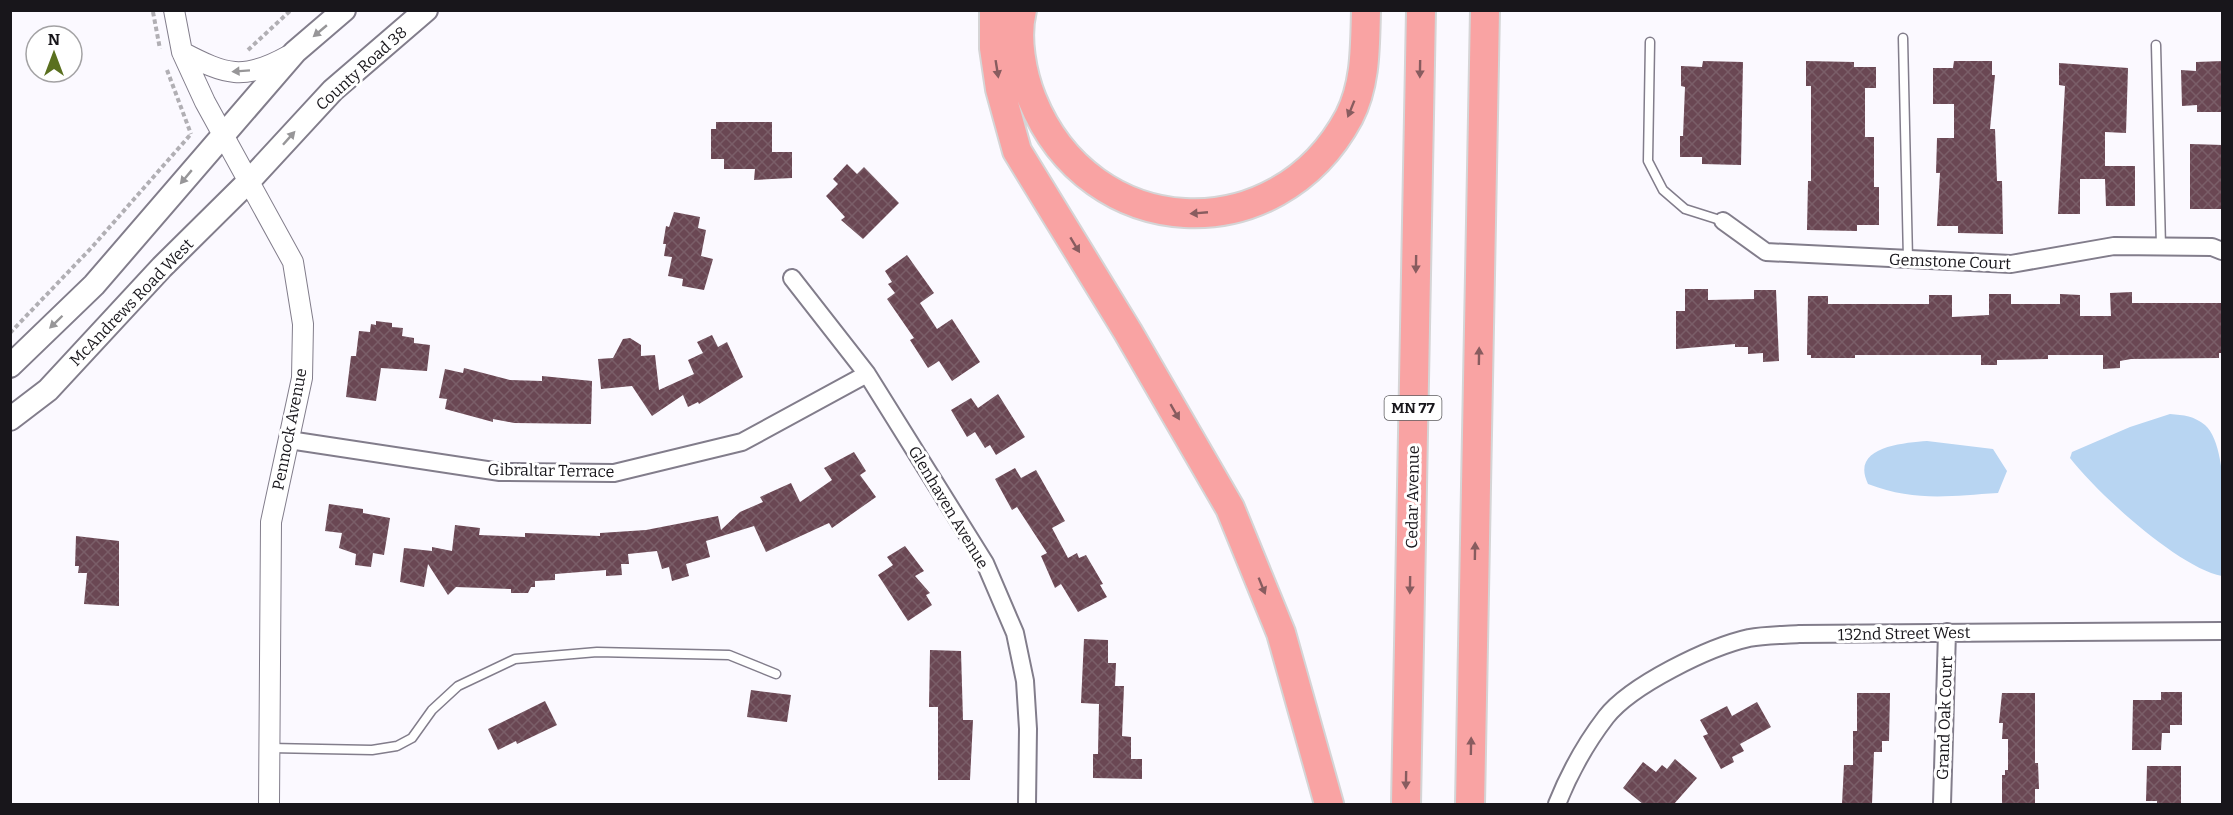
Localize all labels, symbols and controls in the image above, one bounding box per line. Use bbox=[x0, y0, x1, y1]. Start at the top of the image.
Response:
street label: County Road 38 bbox=[312, 23, 411, 114]
north arrow bbox=[24, 24, 84, 84]
one-way arrow bbox=[313, 24, 328, 37]
text: N bbox=[48, 30, 60, 49]
one-way arrow bbox=[992, 59, 1001, 78]
one-way arrow bbox=[1415, 59, 1425, 78]
one-way arrow bbox=[232, 67, 251, 76]
one-way arrow bbox=[1346, 100, 1355, 118]
one-way arrow bbox=[282, 131, 295, 146]
one-way arrow bbox=[179, 169, 192, 185]
one-way arrow bbox=[1190, 208, 1209, 218]
street label: McAndrews Road West bbox=[66, 235, 197, 370]
one-way arrow bbox=[1070, 237, 1080, 254]
street label: Gemstone Court bbox=[1889, 250, 2012, 273]
one-way arrow bbox=[1411, 254, 1421, 273]
one-way arrow bbox=[49, 315, 63, 329]
one-way arrow bbox=[1474, 347, 1483, 366]
street label: Pennock Avenue bbox=[268, 366, 311, 492]
road number: MN 77 bbox=[1384, 396, 1442, 420]
one-way arrow bbox=[1169, 404, 1179, 421]
street label: Glenhaven Avenue bbox=[904, 442, 993, 572]
street label: Cedar Avenue bbox=[1402, 445, 1423, 549]
street label: Gibraltar Terrace bbox=[488, 460, 614, 481]
one-way arrow bbox=[1470, 542, 1480, 561]
one-way arrow bbox=[1405, 575, 1415, 594]
one-way arrow bbox=[1257, 578, 1267, 596]
street label: 132nd Street West bbox=[1837, 623, 1971, 644]
street label: Grand Oak Court bbox=[1933, 655, 1956, 781]
one-way arrow bbox=[1466, 737, 1476, 756]
one-way arrow bbox=[1401, 770, 1411, 789]

